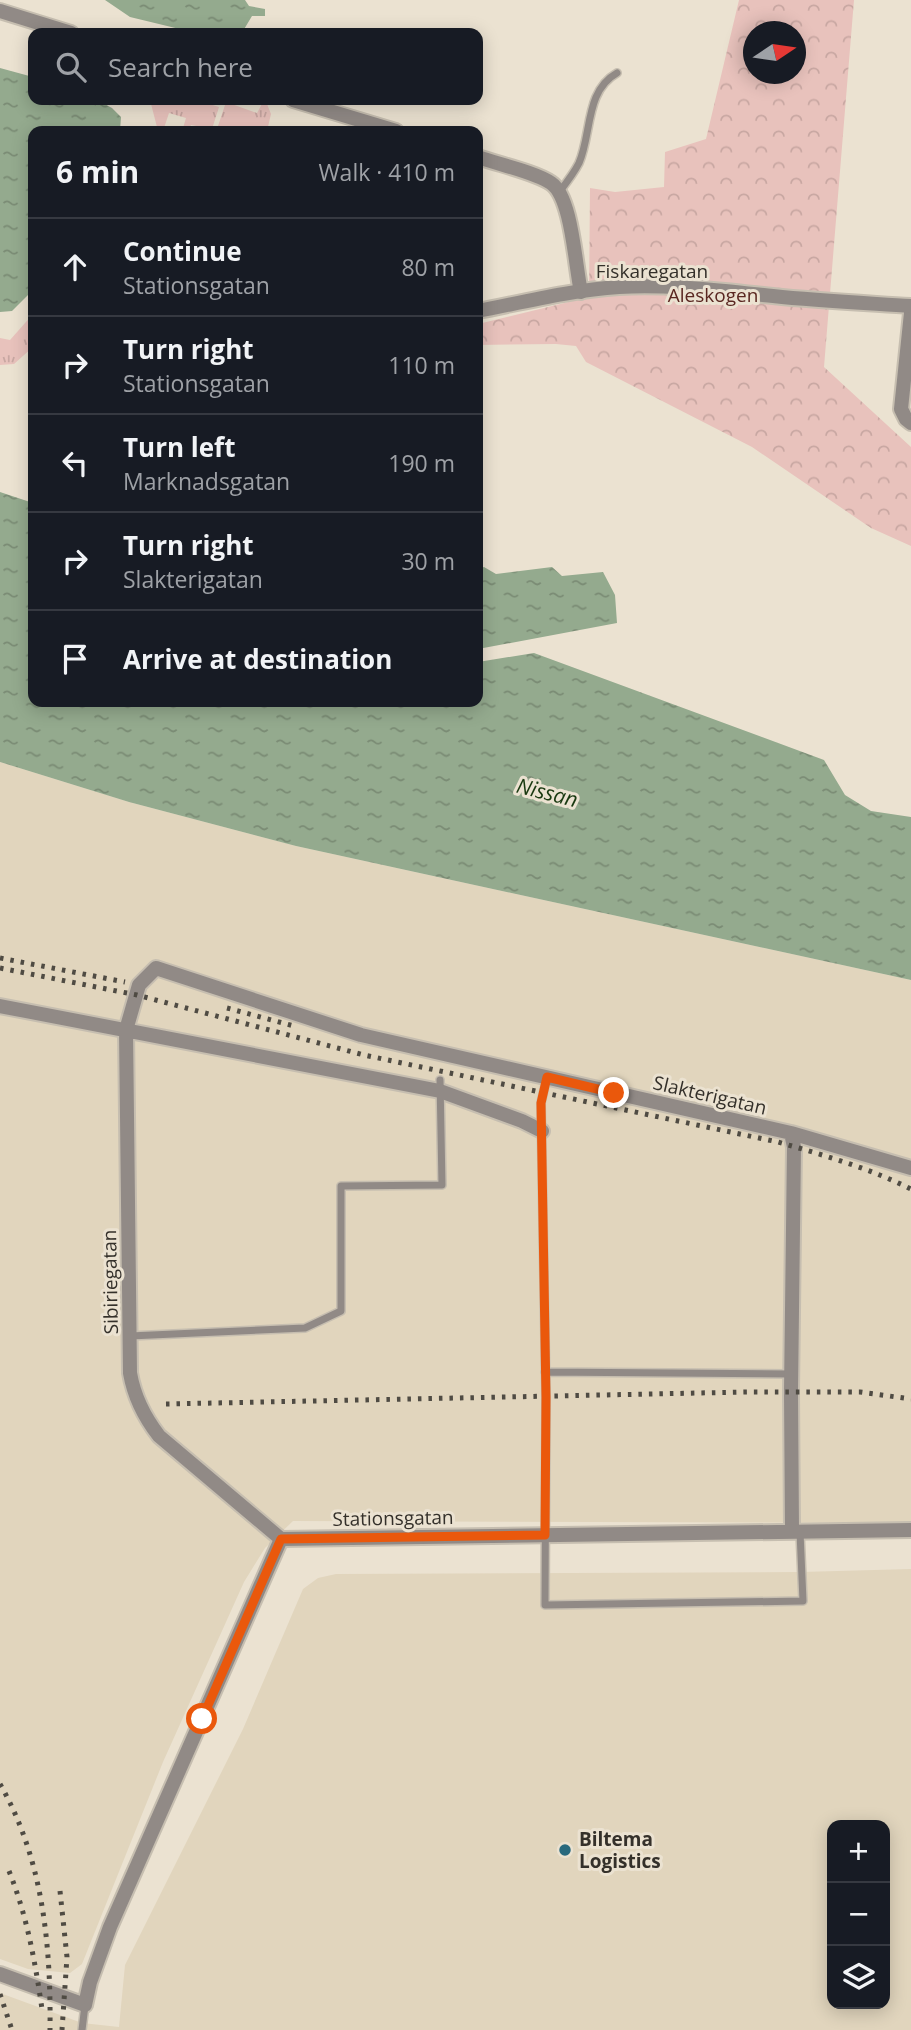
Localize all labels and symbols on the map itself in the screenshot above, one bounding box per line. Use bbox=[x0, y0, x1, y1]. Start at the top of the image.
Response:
north arrow bbox=[743, 21, 806, 84]
street label: Fiskaregatan bbox=[596, 258, 708, 284]
park label: Aleskogen bbox=[668, 282, 758, 308]
water label: Nissan bbox=[514, 771, 581, 813]
street label: Slakterigatan bbox=[651, 1069, 769, 1121]
route end bbox=[598, 1077, 629, 1108]
street label: Sibiriegatan bbox=[96, 1229, 124, 1335]
street label: Stationsgatan bbox=[332, 1504, 454, 1532]
route start bbox=[186, 1703, 217, 1734]
place label: Biltema Logistics bbox=[579, 1826, 661, 1874]
marker: Biltema Logistics bbox=[557, 1842, 573, 1858]

